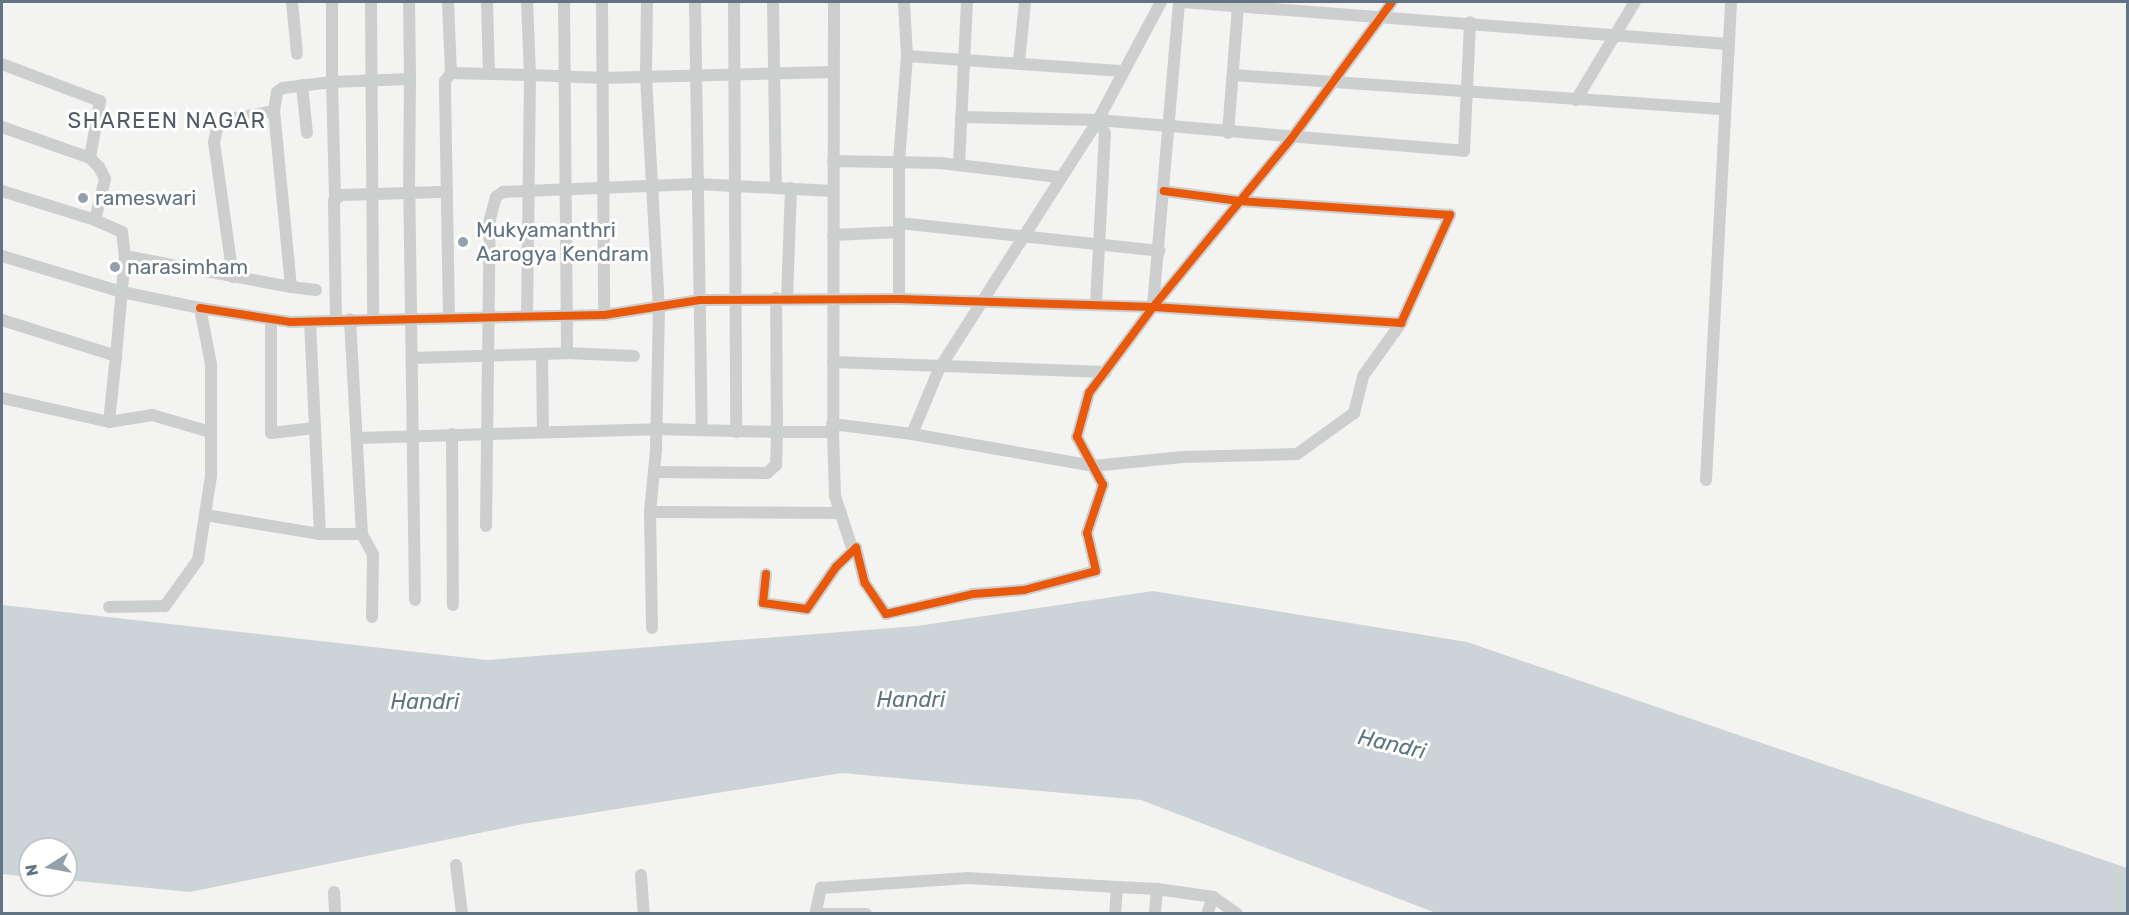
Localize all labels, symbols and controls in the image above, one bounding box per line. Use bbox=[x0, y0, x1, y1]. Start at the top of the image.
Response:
district label: SHAREEN NAGAR bbox=[68, 108, 266, 134]
place label: rameswari bbox=[95, 185, 196, 211]
marker: rameswari bbox=[76, 191, 90, 205]
place label: Mukyamanthri Aarogya Kendram bbox=[476, 217, 649, 267]
marker: Mukyamanthri Aarogya Kendram bbox=[454, 233, 472, 251]
place label: narasimham bbox=[127, 254, 248, 280]
marker: narasimham bbox=[108, 260, 122, 274]
water label: Handri bbox=[877, 687, 945, 713]
water label: Handri bbox=[391, 689, 459, 715]
water label: Handri bbox=[1356, 723, 1428, 765]
north arrow bbox=[18, 837, 78, 897]
text: N bbox=[21, 863, 42, 878]

